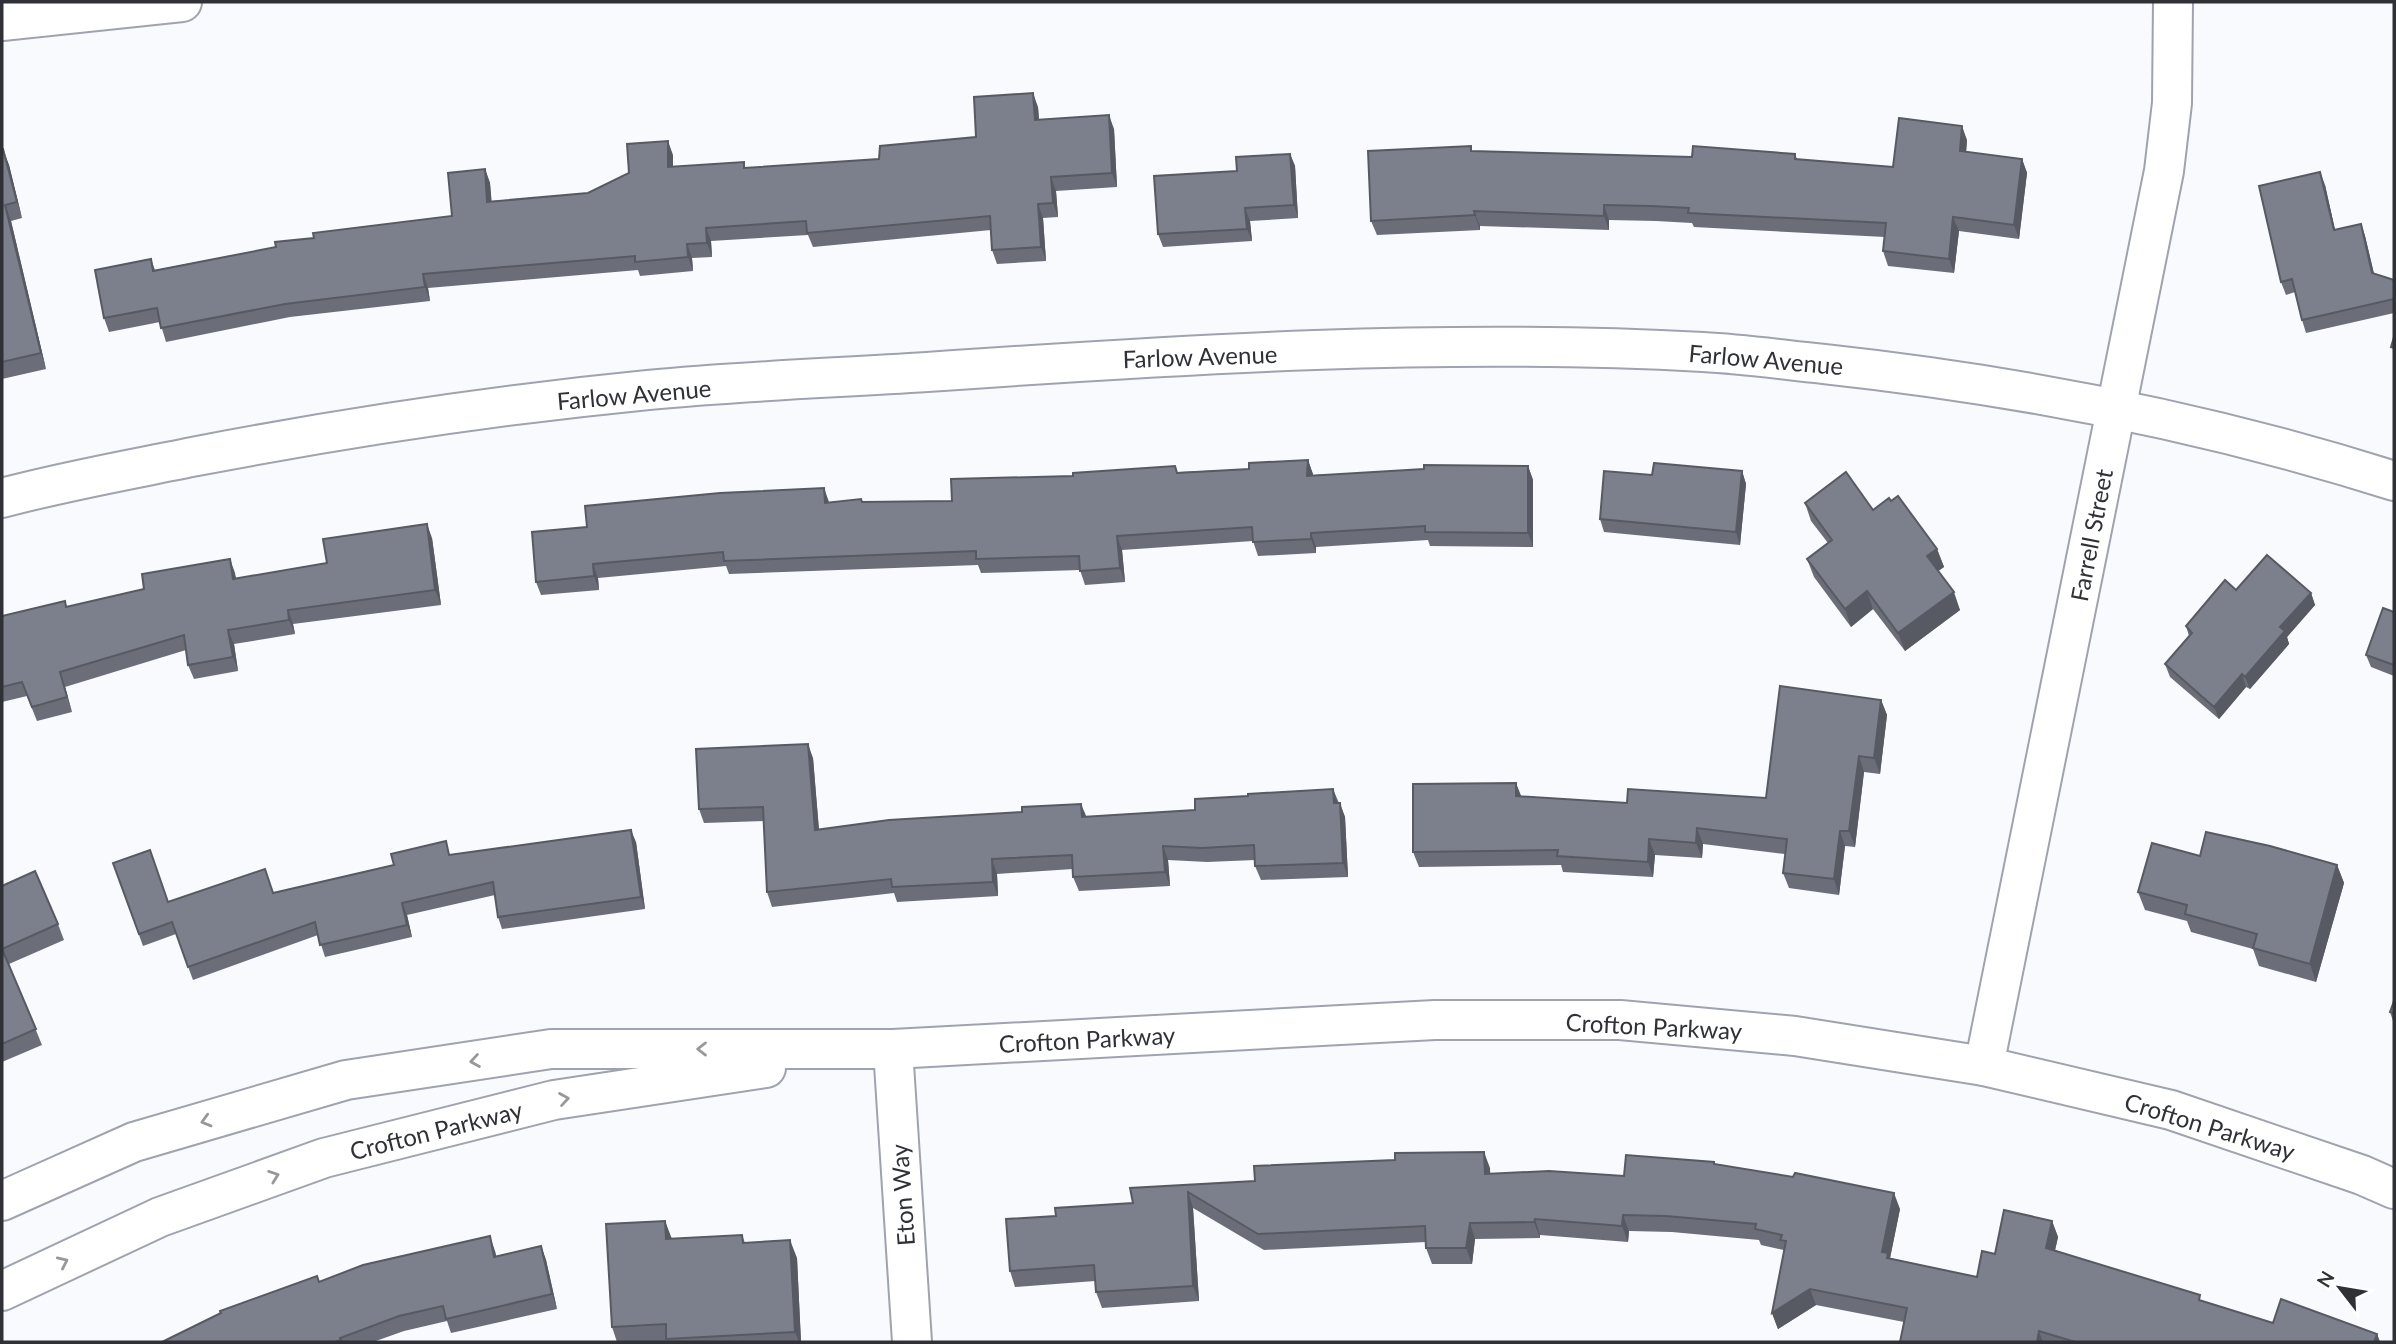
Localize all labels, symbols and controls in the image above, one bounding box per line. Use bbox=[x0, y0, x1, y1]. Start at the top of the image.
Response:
street label: Farlow Avenue bbox=[1688, 338, 1844, 380]
street label: Farlow Avenue bbox=[1122, 339, 1278, 373]
street label: Farlow Avenue bbox=[556, 373, 712, 415]
street label: Farrell Street bbox=[2064, 466, 2118, 604]
street label: Crofton Parkway bbox=[1565, 1007, 1744, 1045]
street label: Crofton Parkway bbox=[998, 1020, 1177, 1058]
one-way arrow bbox=[696, 1041, 707, 1057]
one-way arrow bbox=[469, 1053, 481, 1068]
street label: Crofton Parkway bbox=[2121, 1086, 2299, 1166]
one-way arrow bbox=[558, 1092, 570, 1107]
street label: Crofton Parkway bbox=[347, 1094, 526, 1165]
one-way arrow bbox=[200, 1113, 212, 1128]
street label: Eton Way bbox=[884, 1142, 920, 1247]
one-way arrow bbox=[267, 1171, 279, 1185]
north arrow bbox=[2305, 1253, 2375, 1323]
one-way arrow bbox=[56, 1256, 68, 1270]
text: N bbox=[2311, 1267, 2339, 1291]

